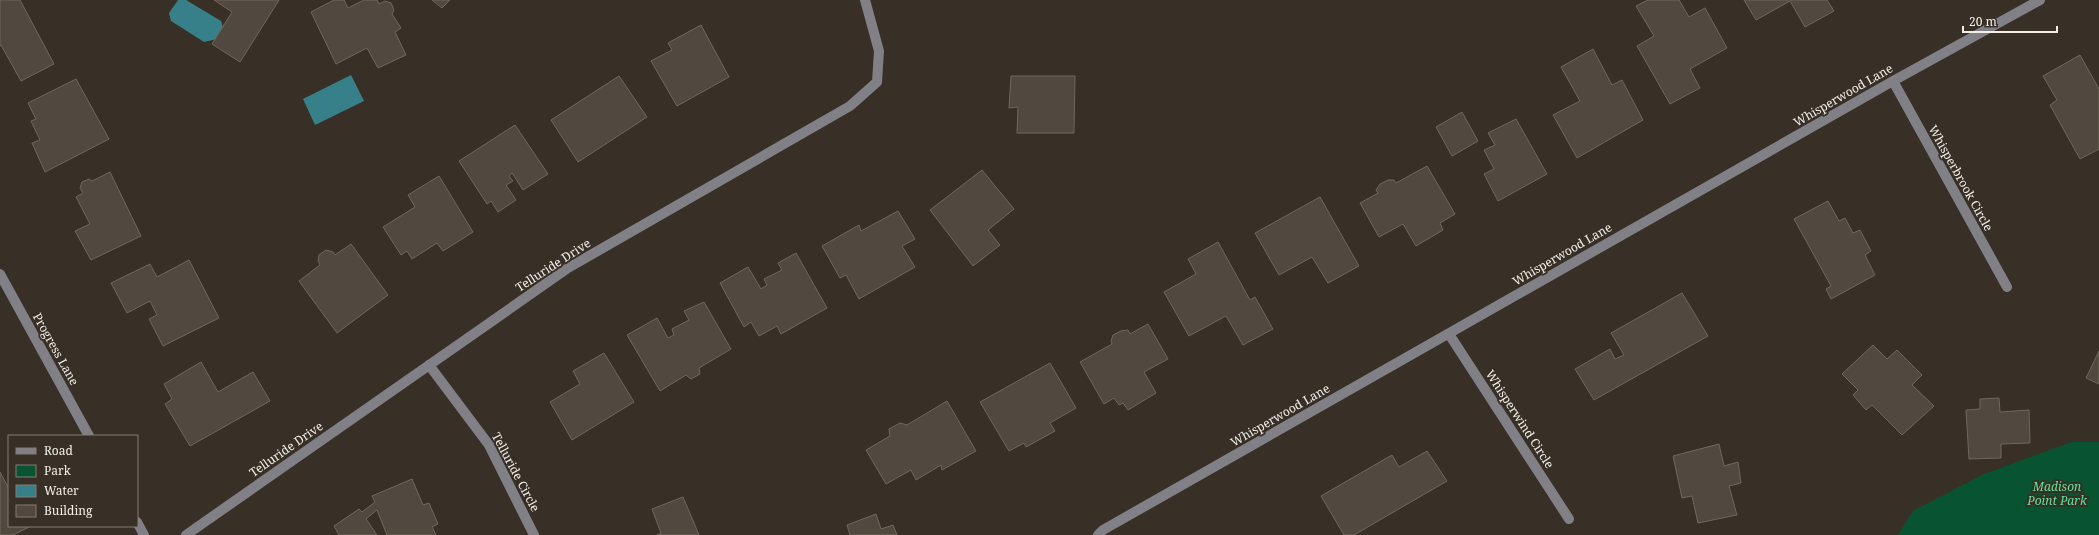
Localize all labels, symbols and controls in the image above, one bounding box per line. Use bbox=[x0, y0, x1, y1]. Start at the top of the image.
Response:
scale bar bbox=[1963, 8, 2057, 34]
text: 20 m bbox=[1969, 13, 1997, 30]
street label: Whisperwood Lane bbox=[1790, 60, 1896, 130]
street label: Whisperbrook Circle bbox=[1925, 122, 1997, 234]
street label: Whisperwood Lane bbox=[1509, 219, 1615, 289]
street label: Telluride Drive bbox=[512, 234, 594, 296]
street label: Progress Lane bbox=[29, 310, 83, 388]
street label: Whisperwind Circle bbox=[1482, 366, 1558, 472]
street label: Whisperwood Lane bbox=[1227, 380, 1333, 450]
street label: Telluride Drive bbox=[246, 417, 326, 481]
street label: Telluride Circle bbox=[488, 429, 544, 515]
legend bbox=[8, 435, 138, 527]
text: Road bbox=[44, 442, 74, 459]
text: Park bbox=[44, 462, 72, 479]
park label: Madison Point Park bbox=[2026, 478, 2088, 509]
text: Water bbox=[44, 482, 79, 499]
text: Building bbox=[44, 502, 93, 519]

